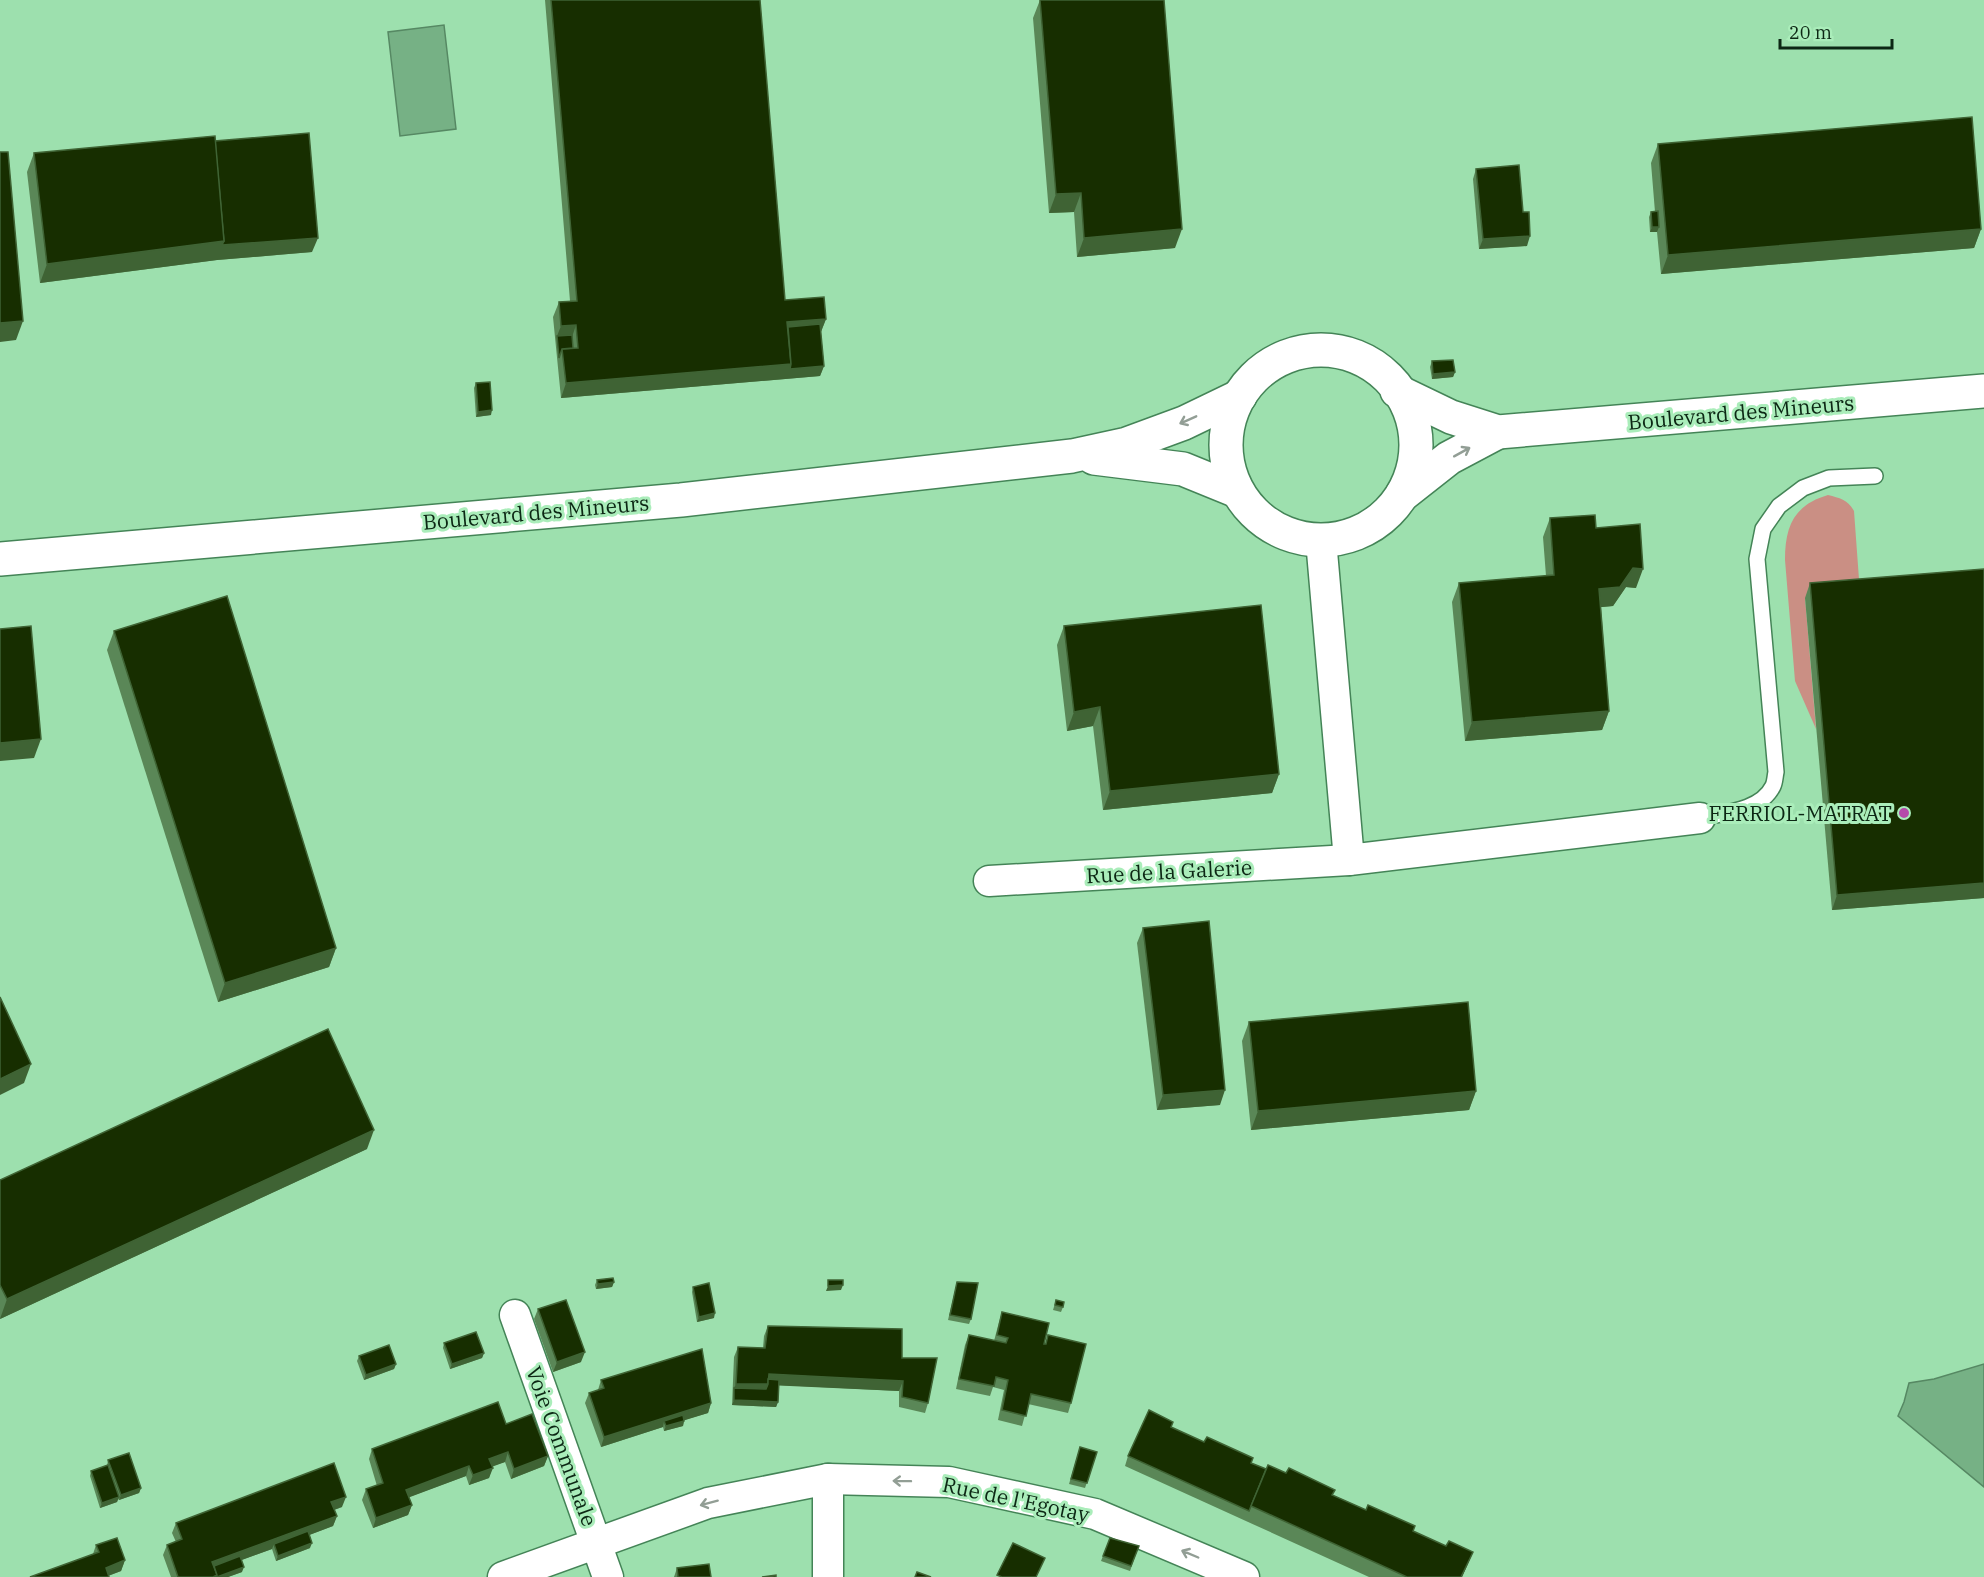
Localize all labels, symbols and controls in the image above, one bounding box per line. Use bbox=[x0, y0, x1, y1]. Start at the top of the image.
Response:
scale bar bbox=[1780, 12, 1892, 50]
text: 20 m bbox=[1789, 21, 1832, 44]
street label: Boulevard des Mineurs bbox=[1627, 388, 1855, 436]
one-way arrow bbox=[1179, 415, 1197, 427]
one-way arrow bbox=[1453, 446, 1470, 458]
street label: Boulevard des Mineurs bbox=[422, 488, 650, 536]
place label: FERRIOL-MATRAT bbox=[1708, 799, 1892, 827]
marker: FERRIOL-MATRAT bbox=[1897, 806, 1911, 820]
street label: Rue de la Galerie bbox=[1085, 853, 1253, 889]
street label: Voie Communale bbox=[520, 1362, 604, 1530]
street label: Rue de l'Egotay bbox=[940, 1470, 1093, 1528]
one-way arrow bbox=[892, 1475, 912, 1487]
one-way arrow bbox=[700, 1498, 719, 1509]
one-way arrow bbox=[1181, 1548, 1200, 1559]

